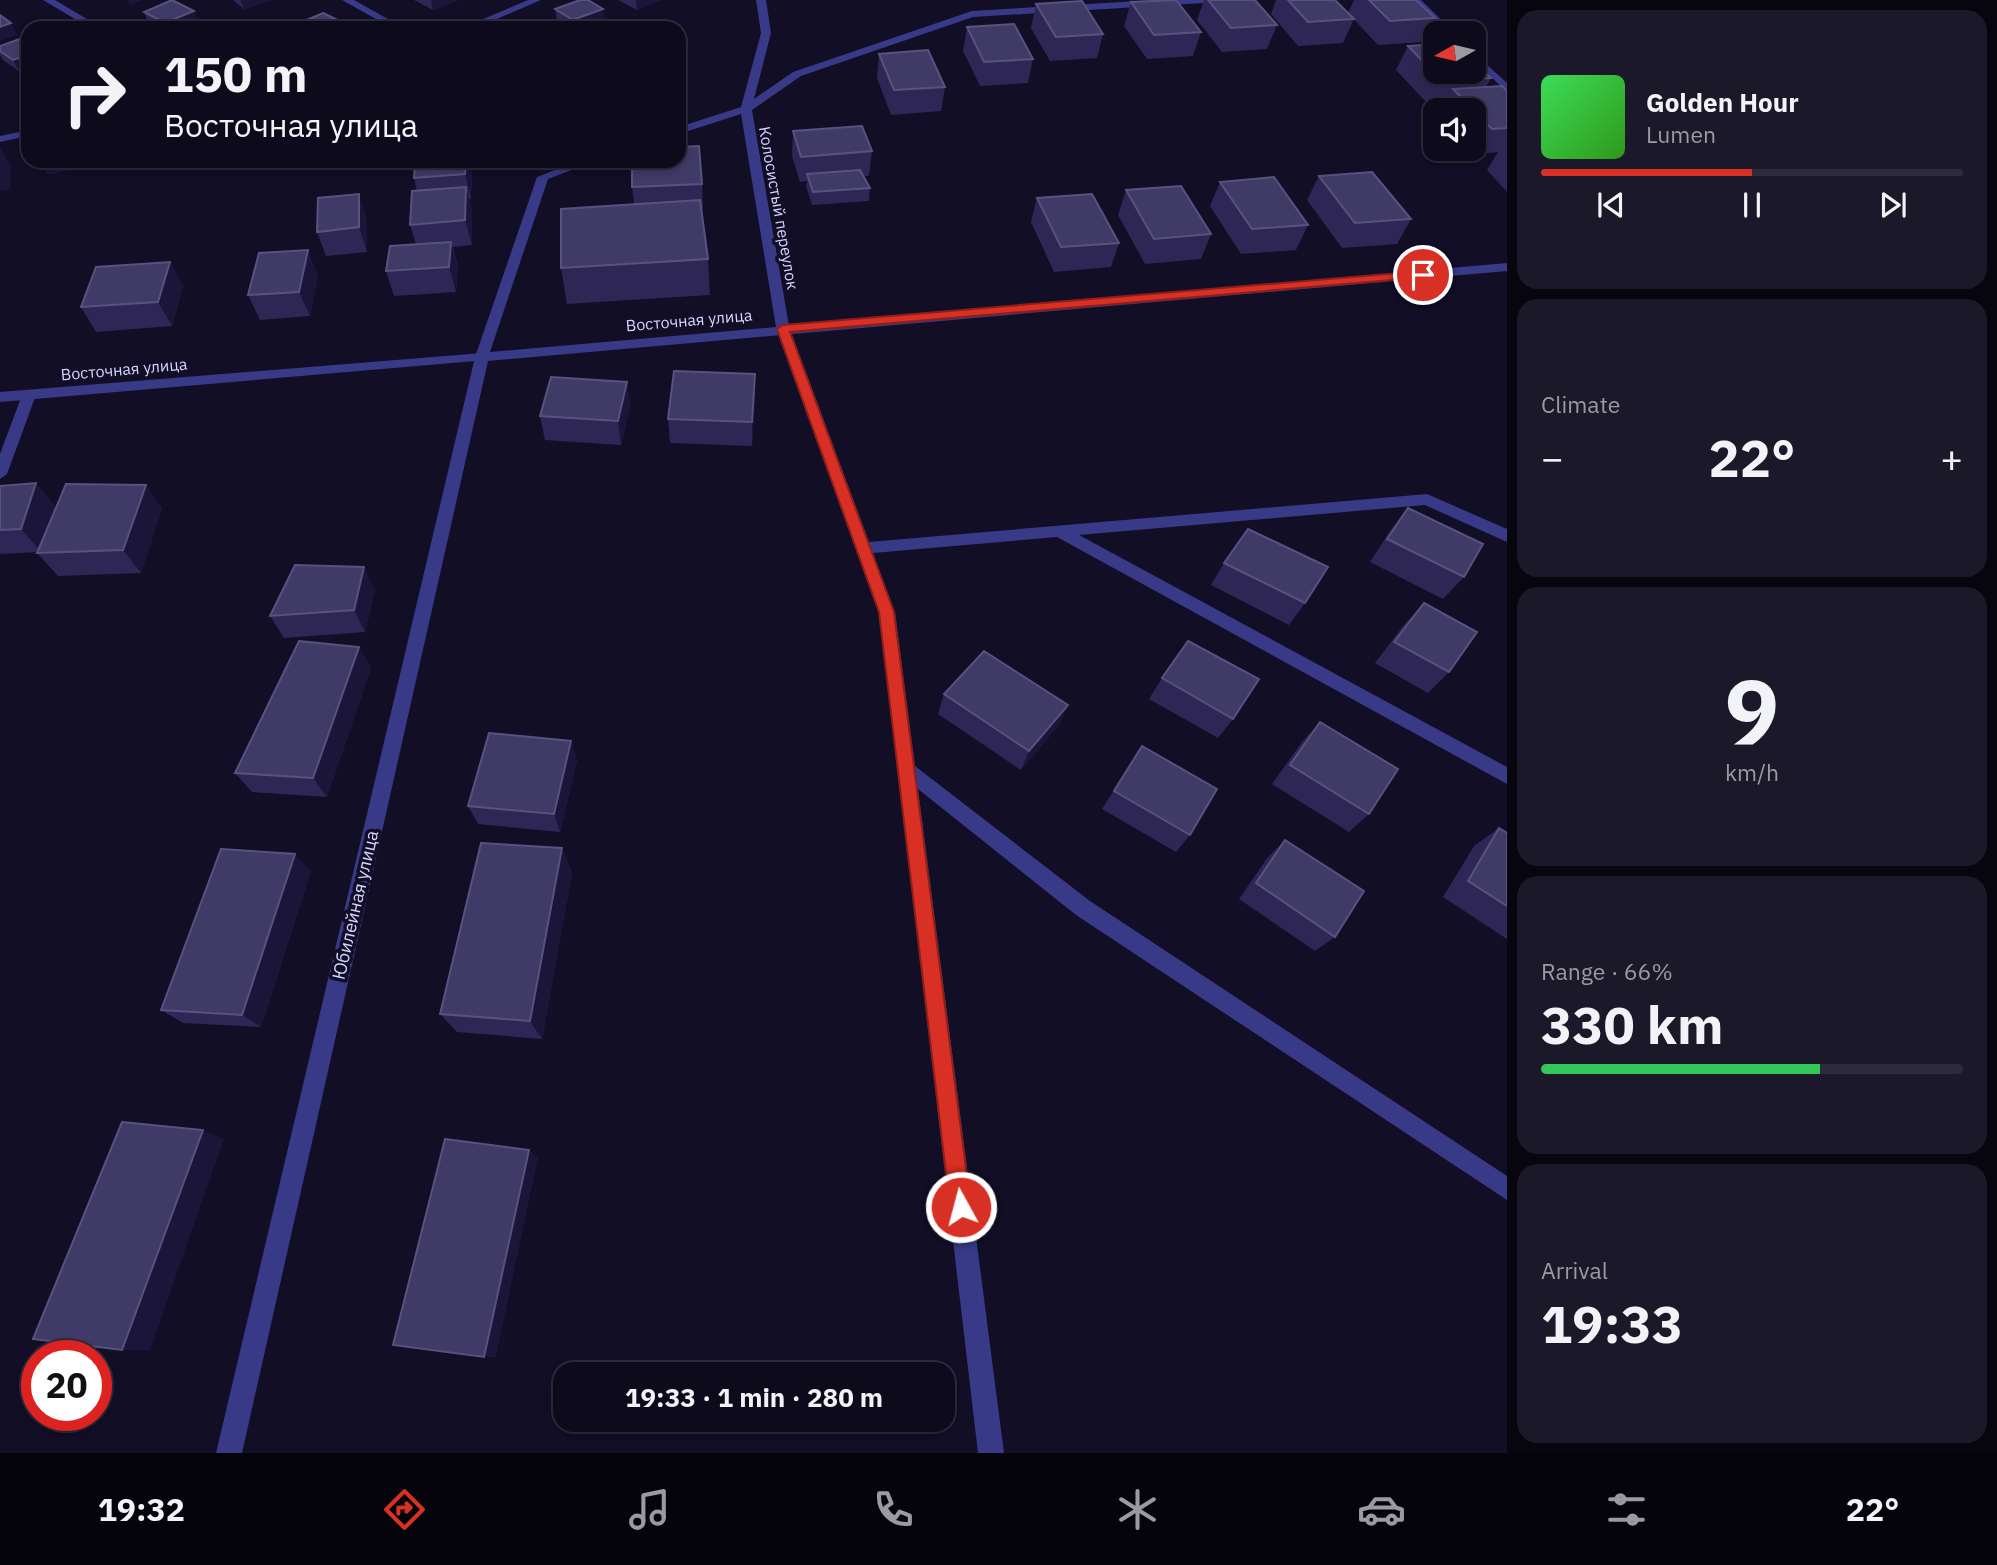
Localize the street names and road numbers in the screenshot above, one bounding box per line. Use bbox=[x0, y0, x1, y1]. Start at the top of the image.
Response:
street label: Колосистый переулок bbox=[755, 125, 803, 291]
street label: Восточная улица bbox=[625, 304, 754, 335]
street label: Восточная улица bbox=[60, 353, 189, 384]
street label: Юбилейная улица bbox=[327, 828, 383, 982]

